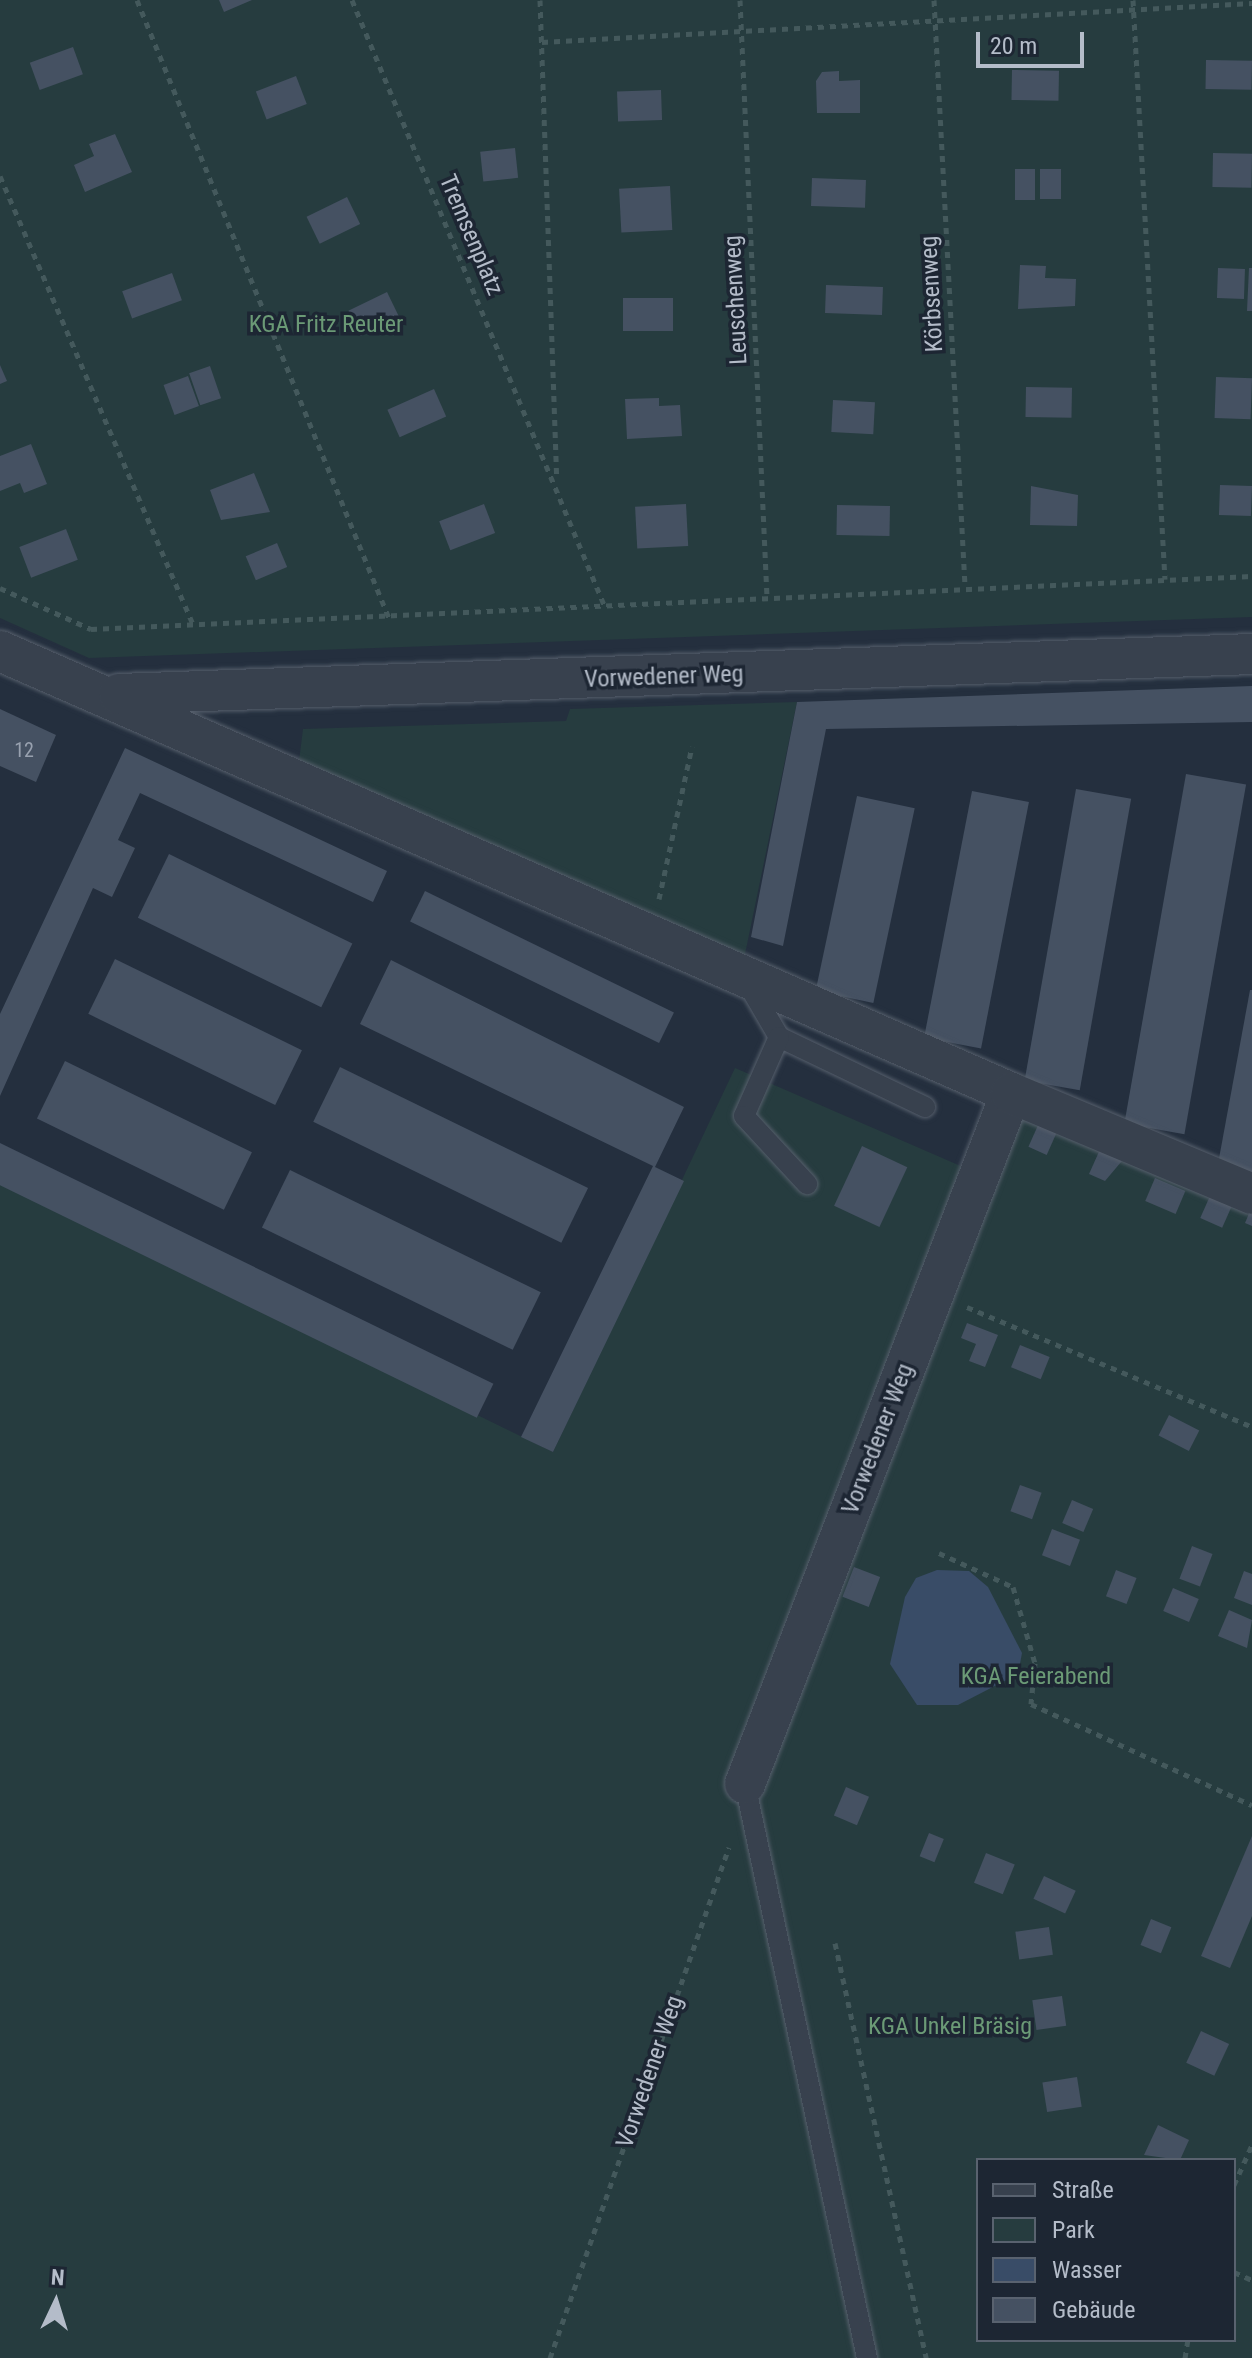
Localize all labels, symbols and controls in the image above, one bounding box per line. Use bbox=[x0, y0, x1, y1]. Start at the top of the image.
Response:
scale bar bbox=[980, 16, 1088, 66]
text: 20 m bbox=[990, 32, 1037, 60]
street label: Tremsenplatz bbox=[433, 170, 509, 300]
street label: Leuschenweg bbox=[718, 235, 754, 365]
street label: Körbsenweg bbox=[915, 235, 949, 353]
park label: KGA Fritz Reuter bbox=[249, 311, 403, 339]
street label: Vorwedener Weg bbox=[584, 660, 744, 694]
house number: 12 bbox=[14, 738, 34, 762]
street label: Vorwedener Weg bbox=[836, 1360, 920, 1518]
park label: KGA Feierabend bbox=[961, 1663, 1111, 1691]
street label: Vorwedener Weg bbox=[610, 1992, 690, 2152]
park label: KGA Unkel Bräsig bbox=[868, 2013, 1032, 2041]
legend bbox=[976, 2158, 1236, 2342]
text: Straße bbox=[1052, 2176, 1114, 2204]
text: Park bbox=[1052, 2216, 1095, 2244]
text: Wasser bbox=[1052, 2256, 1122, 2284]
north arrow bbox=[16, 2262, 96, 2342]
text: N bbox=[50, 2265, 65, 2290]
text: Gebäude bbox=[1052, 2296, 1136, 2324]

